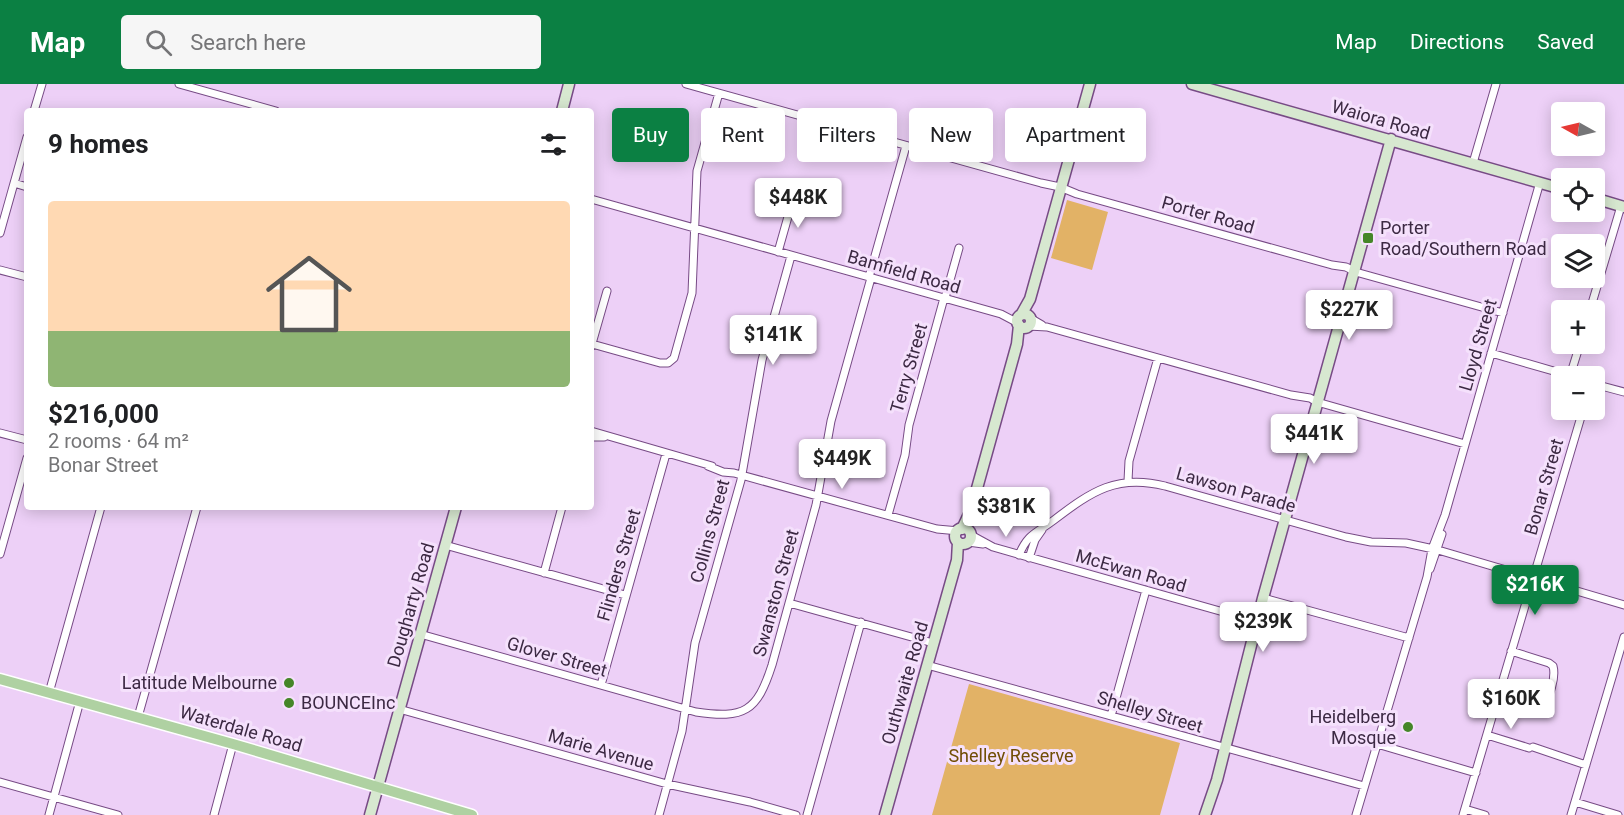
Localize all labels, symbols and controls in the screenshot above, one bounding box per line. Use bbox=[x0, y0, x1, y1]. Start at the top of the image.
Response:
search box bbox=[121, 15, 541, 69]
text: Map bbox=[30, 26, 85, 59]
icon: search bbox=[142, 26, 175, 59]
text: Search here bbox=[190, 30, 306, 55]
text: Map bbox=[1335, 30, 1377, 54]
text: Directions bbox=[1410, 30, 1504, 54]
text: Saved bbox=[1537, 30, 1594, 54]
street label: Waiora Road bbox=[1329, 95, 1433, 144]
north arrow bbox=[1551, 102, 1605, 156]
map controls bbox=[1551, 102, 1605, 420]
chip: Buy bbox=[612, 108, 689, 162]
chip: Rent bbox=[701, 108, 785, 162]
chip: Filters bbox=[797, 108, 897, 162]
chip: New bbox=[909, 108, 993, 162]
chip: Apartment bbox=[1005, 108, 1146, 162]
icon: filters bbox=[537, 128, 570, 161]
text: 9 homes bbox=[48, 129, 149, 159]
button: locate bbox=[1551, 168, 1605, 222]
pin: $448K bbox=[756, 178, 840, 229]
text: $448K bbox=[769, 185, 827, 209]
street label: Porter Road bbox=[1159, 191, 1257, 238]
place label: Porter Road/Southern Road bbox=[1380, 217, 1547, 259]
marker: Porter Road/Southern Road bbox=[1361, 231, 1375, 245]
button: layers bbox=[1551, 234, 1605, 288]
icon: home bbox=[255, 240, 363, 348]
street label: Bamfield Road bbox=[845, 245, 963, 298]
pin: $227K bbox=[1307, 290, 1391, 341]
street label: Lloyd Street bbox=[1454, 296, 1501, 393]
text: $227K bbox=[1320, 297, 1378, 321]
button: + bbox=[1551, 300, 1605, 354]
pin: $141K bbox=[731, 315, 815, 366]
street label: Terry Street bbox=[886, 321, 931, 415]
text: $141K bbox=[744, 322, 802, 346]
button: − bbox=[1551, 366, 1605, 420]
text: $216,000 bbox=[48, 399, 159, 429]
pin: $441K bbox=[1272, 414, 1356, 465]
text: $441K bbox=[1285, 421, 1343, 445]
text: 2 rooms · 64 m² bbox=[48, 429, 189, 453]
street label: Bonar Street bbox=[1520, 436, 1567, 537]
pin: $449K bbox=[800, 439, 884, 490]
text: $449K bbox=[813, 446, 871, 470]
text: Bonar Street bbox=[48, 453, 158, 477]
street label: Lawson Parade bbox=[1174, 462, 1298, 517]
street label: Collins Street bbox=[686, 477, 733, 585]
pin: $381K bbox=[964, 487, 1048, 538]
text: $381K bbox=[977, 494, 1035, 518]
street label: Flinders Street bbox=[592, 506, 645, 623]
street label: Swanston Street bbox=[748, 527, 803, 659]
street label: Dougharty Road bbox=[383, 540, 438, 670]
street label: McEwan Road bbox=[1073, 545, 1189, 596]
pin: $216K bbox=[1493, 565, 1577, 616]
text: $216K bbox=[1506, 572, 1564, 596]
pin: $239K bbox=[1221, 602, 1305, 653]
text: $239K bbox=[1234, 609, 1292, 633]
street label: Outhwaite Road bbox=[877, 619, 932, 747]
street label: Glover Street bbox=[505, 632, 610, 681]
place label: Latitude Melbourne bbox=[122, 672, 277, 693]
marker: Latitude Melbourne bbox=[282, 676, 296, 690]
pin: $160K bbox=[1469, 679, 1553, 730]
street label: Shelley Street bbox=[1095, 686, 1205, 737]
text: $160K bbox=[1482, 686, 1540, 710]
place label: BOUNCEInc bbox=[301, 692, 395, 713]
marker: BOUNCEInc bbox=[282, 696, 296, 710]
street label: Waterdale Road bbox=[177, 701, 305, 756]
place label: Heidelberg Mosque bbox=[1309, 706, 1396, 748]
marker: Heidelberg Mosque bbox=[1401, 720, 1415, 734]
street label: Marie Avenue bbox=[546, 724, 656, 775]
park label: Shelley Reserve bbox=[948, 745, 1074, 766]

